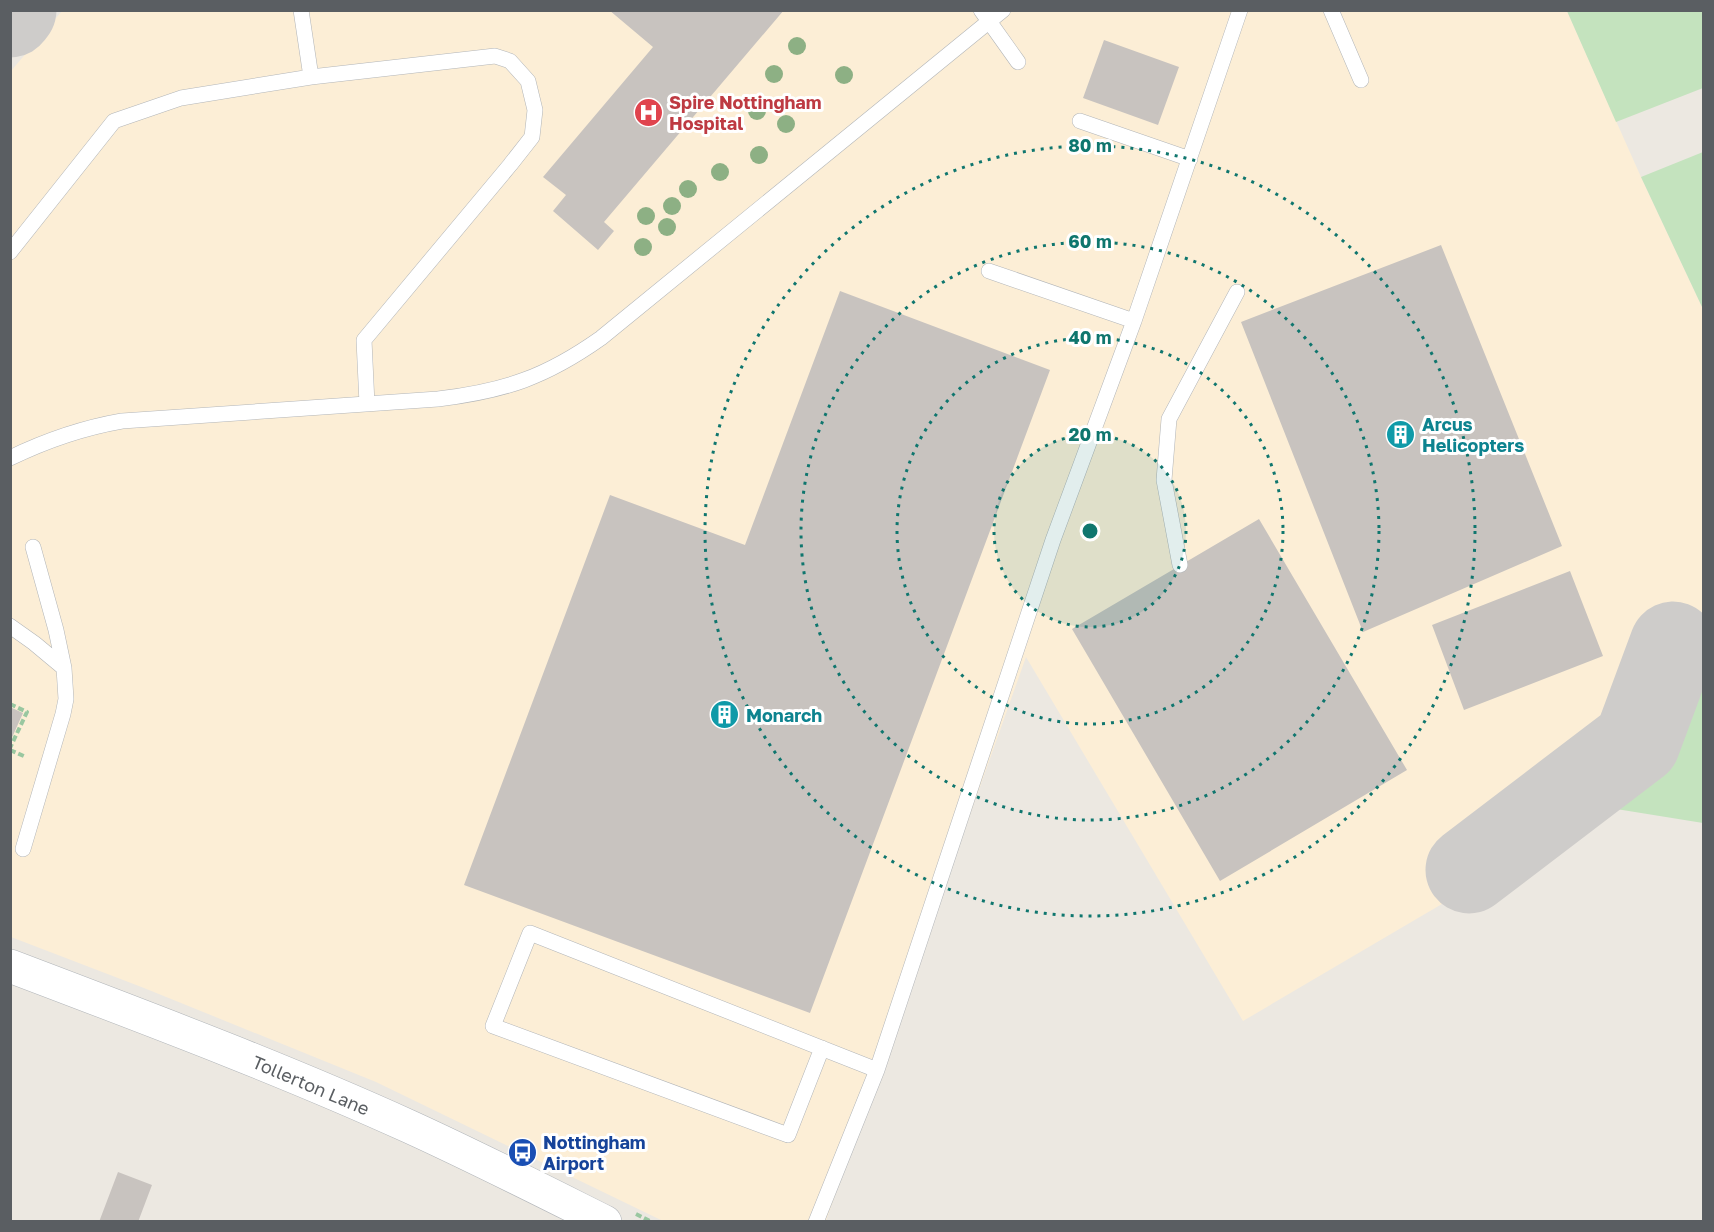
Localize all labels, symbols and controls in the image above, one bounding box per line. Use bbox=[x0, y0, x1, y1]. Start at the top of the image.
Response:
place label: Spire Nottingham Hospital bbox=[669, 91, 822, 134]
hospital icon: Spire Nottingham Hospital bbox=[632, 96, 664, 128]
text: 80 m bbox=[1068, 134, 1112, 156]
text: 60 m bbox=[1068, 230, 1112, 252]
text: 40 m bbox=[1068, 326, 1112, 348]
place label: Arcus Helicopters bbox=[1422, 413, 1524, 456]
building icon: Arcus Helicopters bbox=[1385, 418, 1417, 450]
text: 20 m bbox=[1069, 423, 1111, 445]
centre of rings bbox=[1080, 521, 1100, 541]
building icon: Monarch bbox=[709, 699, 741, 731]
place label: Monarch bbox=[746, 704, 822, 726]
street label: Tollerton Lane bbox=[249, 1050, 373, 1120]
place label: Nottingham Airport bbox=[543, 1131, 646, 1174]
bus stop icon: Nottingham Airport bbox=[506, 1136, 538, 1168]

